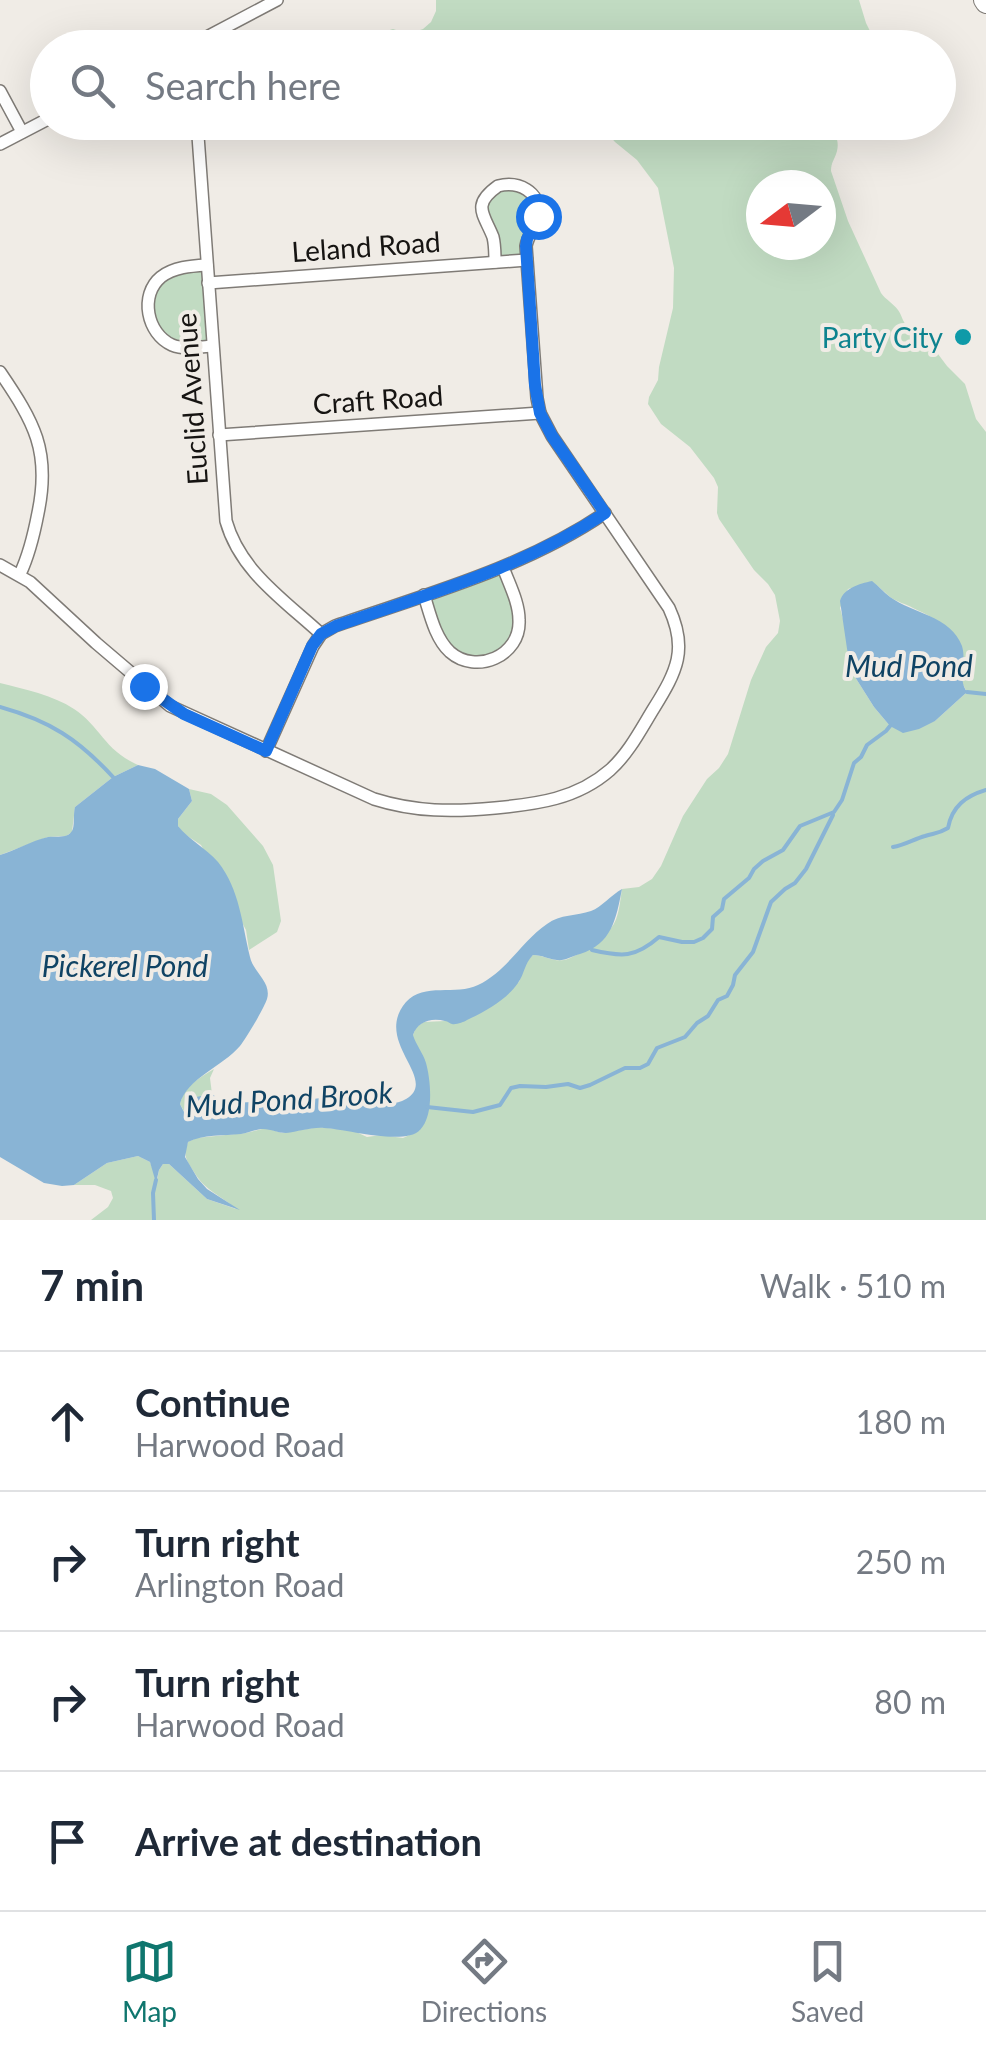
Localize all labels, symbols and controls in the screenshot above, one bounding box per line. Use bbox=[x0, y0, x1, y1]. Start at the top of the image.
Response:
search box bbox=[30, 30, 956, 140]
icon: search bbox=[65, 58, 120, 113]
text: Search here bbox=[145, 62, 341, 108]
north arrow bbox=[746, 170, 836, 260]
route start bbox=[516, 194, 562, 240]
street label: Leland Road bbox=[290, 224, 442, 268]
street label: Euclid Avenue bbox=[168, 312, 214, 486]
place label: Party City bbox=[822, 320, 944, 354]
marker: Party City bbox=[952, 326, 974, 348]
street label: Craft Road bbox=[312, 377, 444, 421]
water label: Mud Pond bbox=[845, 647, 973, 683]
route end bbox=[122, 664, 168, 710]
water label: Pickerel Pond bbox=[42, 947, 208, 983]
water label: Mud Pond Brook bbox=[184, 1073, 395, 1123]
text: 7 min bbox=[40, 1260, 144, 1310]
text: Walk · 510 m bbox=[760, 1266, 946, 1305]
text: Continue bbox=[135, 1379, 290, 1425]
icon: ahead bbox=[40, 1394, 95, 1449]
text: 180 m bbox=[856, 1402, 946, 1441]
text: Harwood Road bbox=[135, 1425, 345, 1464]
text: Turn right bbox=[135, 1519, 300, 1565]
icon: right bbox=[40, 1534, 95, 1589]
text: 250 m bbox=[856, 1542, 946, 1581]
text: Arlington Road bbox=[135, 1565, 345, 1604]
text: Turn right bbox=[135, 1659, 300, 1705]
icon: right bbox=[40, 1674, 95, 1729]
text: 80 m bbox=[874, 1682, 946, 1721]
text: Harwood Road bbox=[135, 1705, 345, 1744]
icon: arrive bbox=[40, 1814, 95, 1869]
text: Arrive at destination bbox=[135, 1818, 482, 1864]
tab: Map bbox=[122, 1934, 177, 2028]
tab: Directions bbox=[421, 1934, 547, 2028]
tab: Saved bbox=[791, 1934, 864, 2028]

